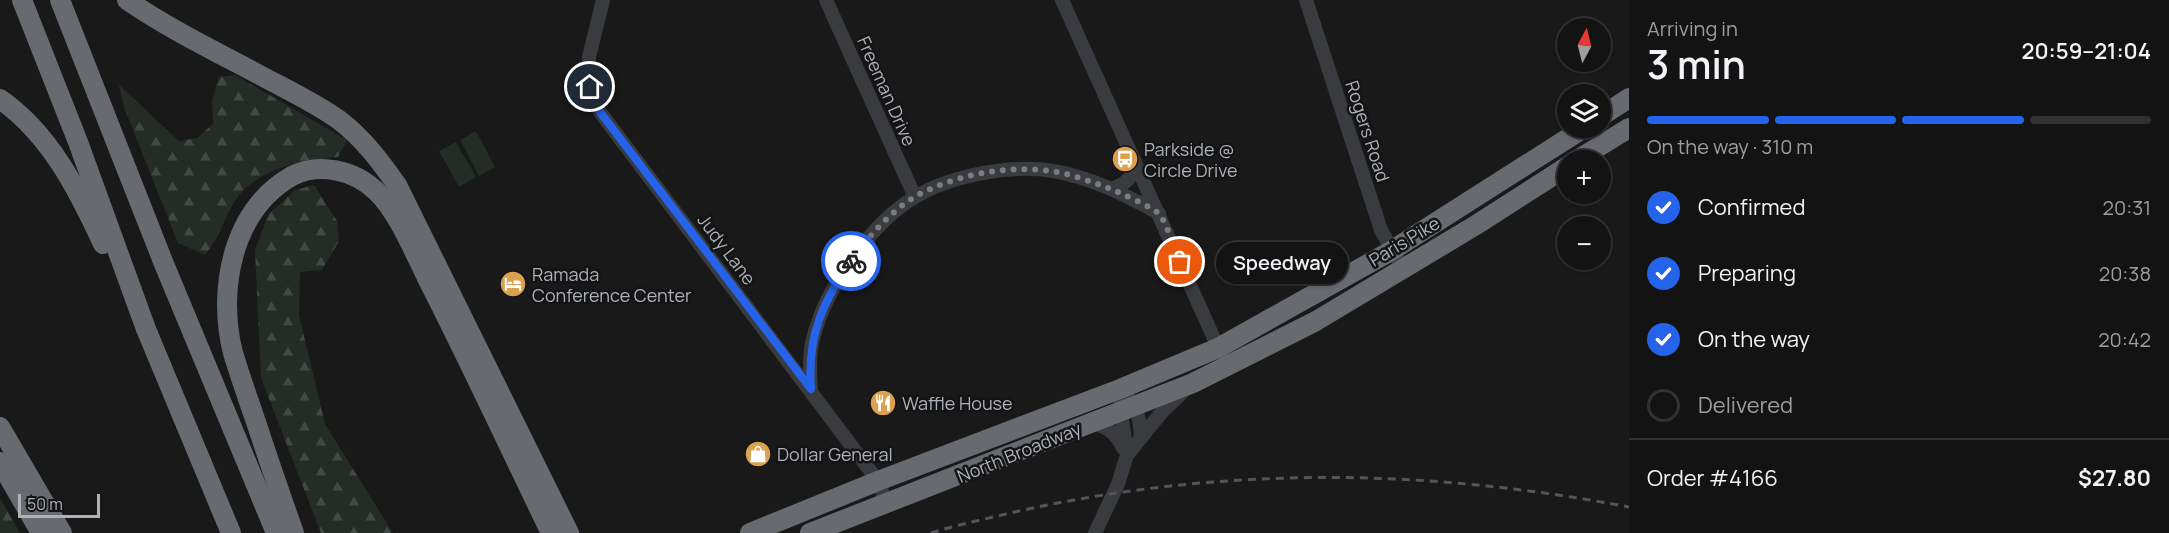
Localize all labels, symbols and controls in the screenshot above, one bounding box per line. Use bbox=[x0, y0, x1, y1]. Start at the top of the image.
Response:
text: Arriving in bbox=[1647, 15, 1738, 42]
north arrow bbox=[1557, 18, 1611, 72]
map controls bbox=[1557, 18, 1611, 270]
street label: Freeman Drive bbox=[852, 32, 922, 150]
text: 20:59–21:04 bbox=[2022, 36, 2151, 66]
text: 3 min bbox=[1647, 37, 1746, 91]
pin bbox=[564, 61, 615, 112]
icon: home bbox=[573, 70, 606, 103]
street label: Rogers Road bbox=[1340, 77, 1396, 185]
button: layers bbox=[1557, 84, 1611, 138]
text: On the way · 310 m bbox=[1647, 133, 1813, 160]
place label: Parkside @ Circle Drive bbox=[1144, 137, 1238, 182]
bus stop icon: Parkside @ Circle Drive bbox=[1110, 144, 1140, 174]
button: + bbox=[1557, 150, 1611, 204]
icon: check bbox=[1647, 191, 1680, 224]
text: Confirmed bbox=[1698, 192, 1806, 222]
text: 20:31 bbox=[2103, 194, 2151, 221]
street label: Judy Lane bbox=[692, 209, 762, 289]
street label: Paris Pike bbox=[1364, 210, 1444, 272]
button: − bbox=[1557, 216, 1611, 270]
courier bbox=[821, 231, 881, 291]
pin bbox=[1154, 236, 1205, 287]
callout: Speedway bbox=[1216, 241, 1348, 283]
icon: bike bbox=[835, 245, 868, 278]
icon: bag bbox=[1163, 245, 1196, 278]
text: Speedway bbox=[1233, 249, 1331, 276]
icon: check bbox=[1647, 257, 1680, 290]
text: Preparing bbox=[1698, 258, 1796, 288]
text: 20:38 bbox=[2099, 260, 2151, 287]
place label: Ramada Conference Center bbox=[532, 262, 692, 307]
hotel icon: Ramada Conference Center bbox=[498, 269, 528, 299]
icon: check bbox=[1647, 323, 1680, 356]
text: On the way bbox=[1698, 324, 1810, 354]
text: 20:42 bbox=[2098, 326, 2151, 353]
restaurant icon: Waffle House bbox=[868, 388, 898, 418]
text: Delivered bbox=[1698, 390, 1793, 420]
place label: Waffle House bbox=[902, 391, 1013, 415]
street label: North Broadway bbox=[953, 416, 1085, 488]
shop icon: Dollar General bbox=[743, 439, 773, 469]
place label: Dollar General bbox=[777, 442, 893, 466]
text: Order #4166 bbox=[1647, 463, 1778, 493]
text: $27.80 bbox=[2078, 463, 2151, 493]
scale bar bbox=[18, 491, 100, 518]
text: 50 m bbox=[27, 493, 63, 515]

